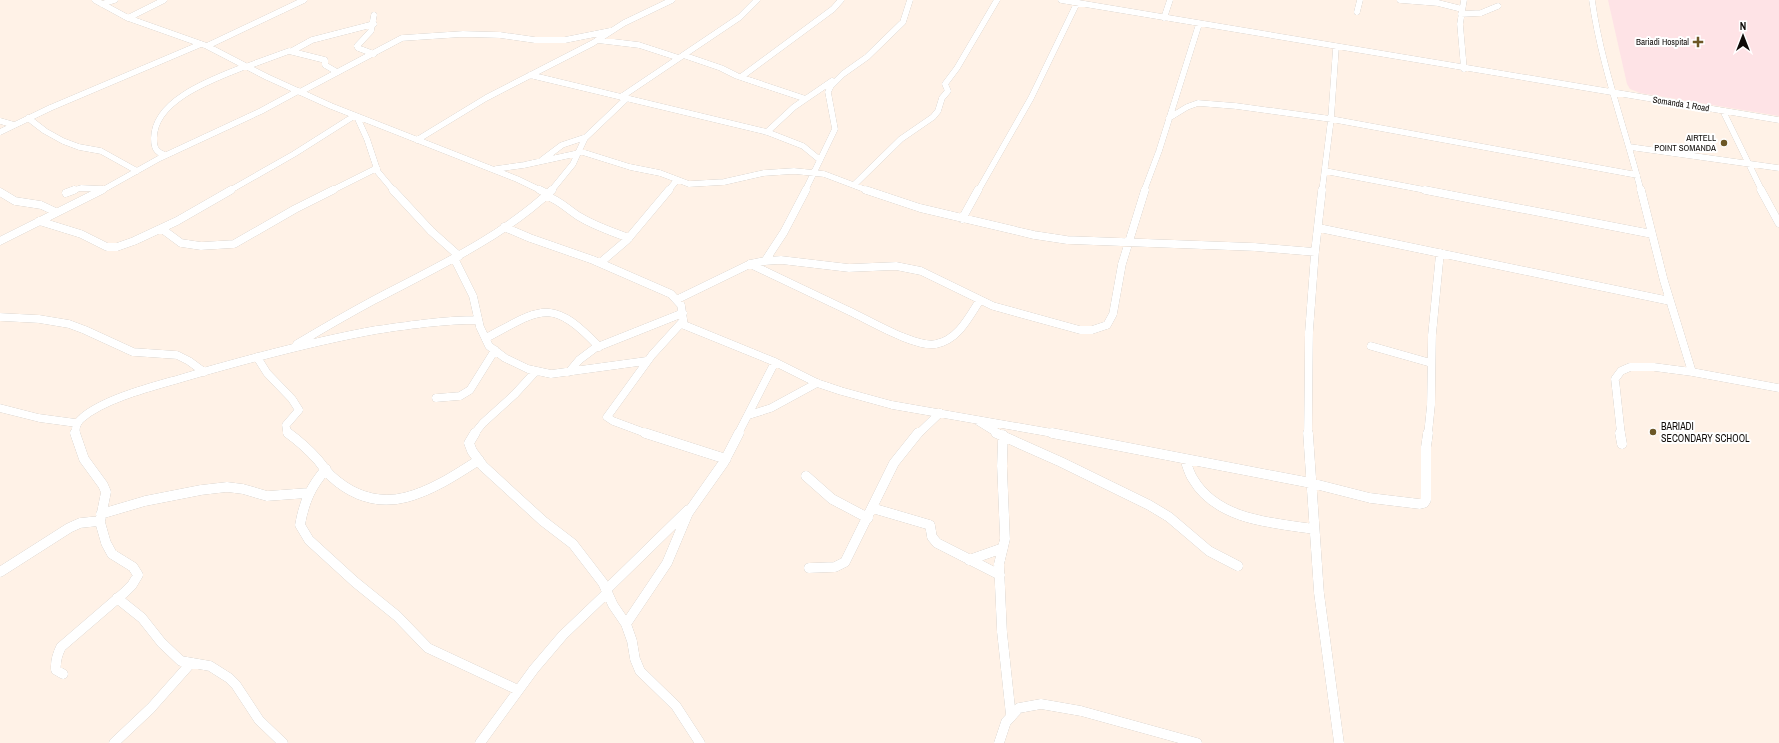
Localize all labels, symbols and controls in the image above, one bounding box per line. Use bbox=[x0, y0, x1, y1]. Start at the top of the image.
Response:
north arrow bbox=[1723, 16, 1763, 56]
text: N bbox=[1740, 19, 1746, 33]
place label: Bariadi Hospital bbox=[1636, 36, 1689, 48]
marker: Bariadi Hospital bbox=[1692, 36, 1704, 48]
street label: Somanda 1 Road bbox=[1652, 94, 1710, 114]
place label: AIRTELL POINT SOMANDA bbox=[1654, 132, 1716, 154]
marker: AIRTELL POINT SOMANDA bbox=[1719, 138, 1729, 148]
place label: BARIADI SECONDARY SCHOOL bbox=[1661, 420, 1750, 445]
marker: BARIADI SECONDARY SCHOOL bbox=[1648, 427, 1658, 437]

